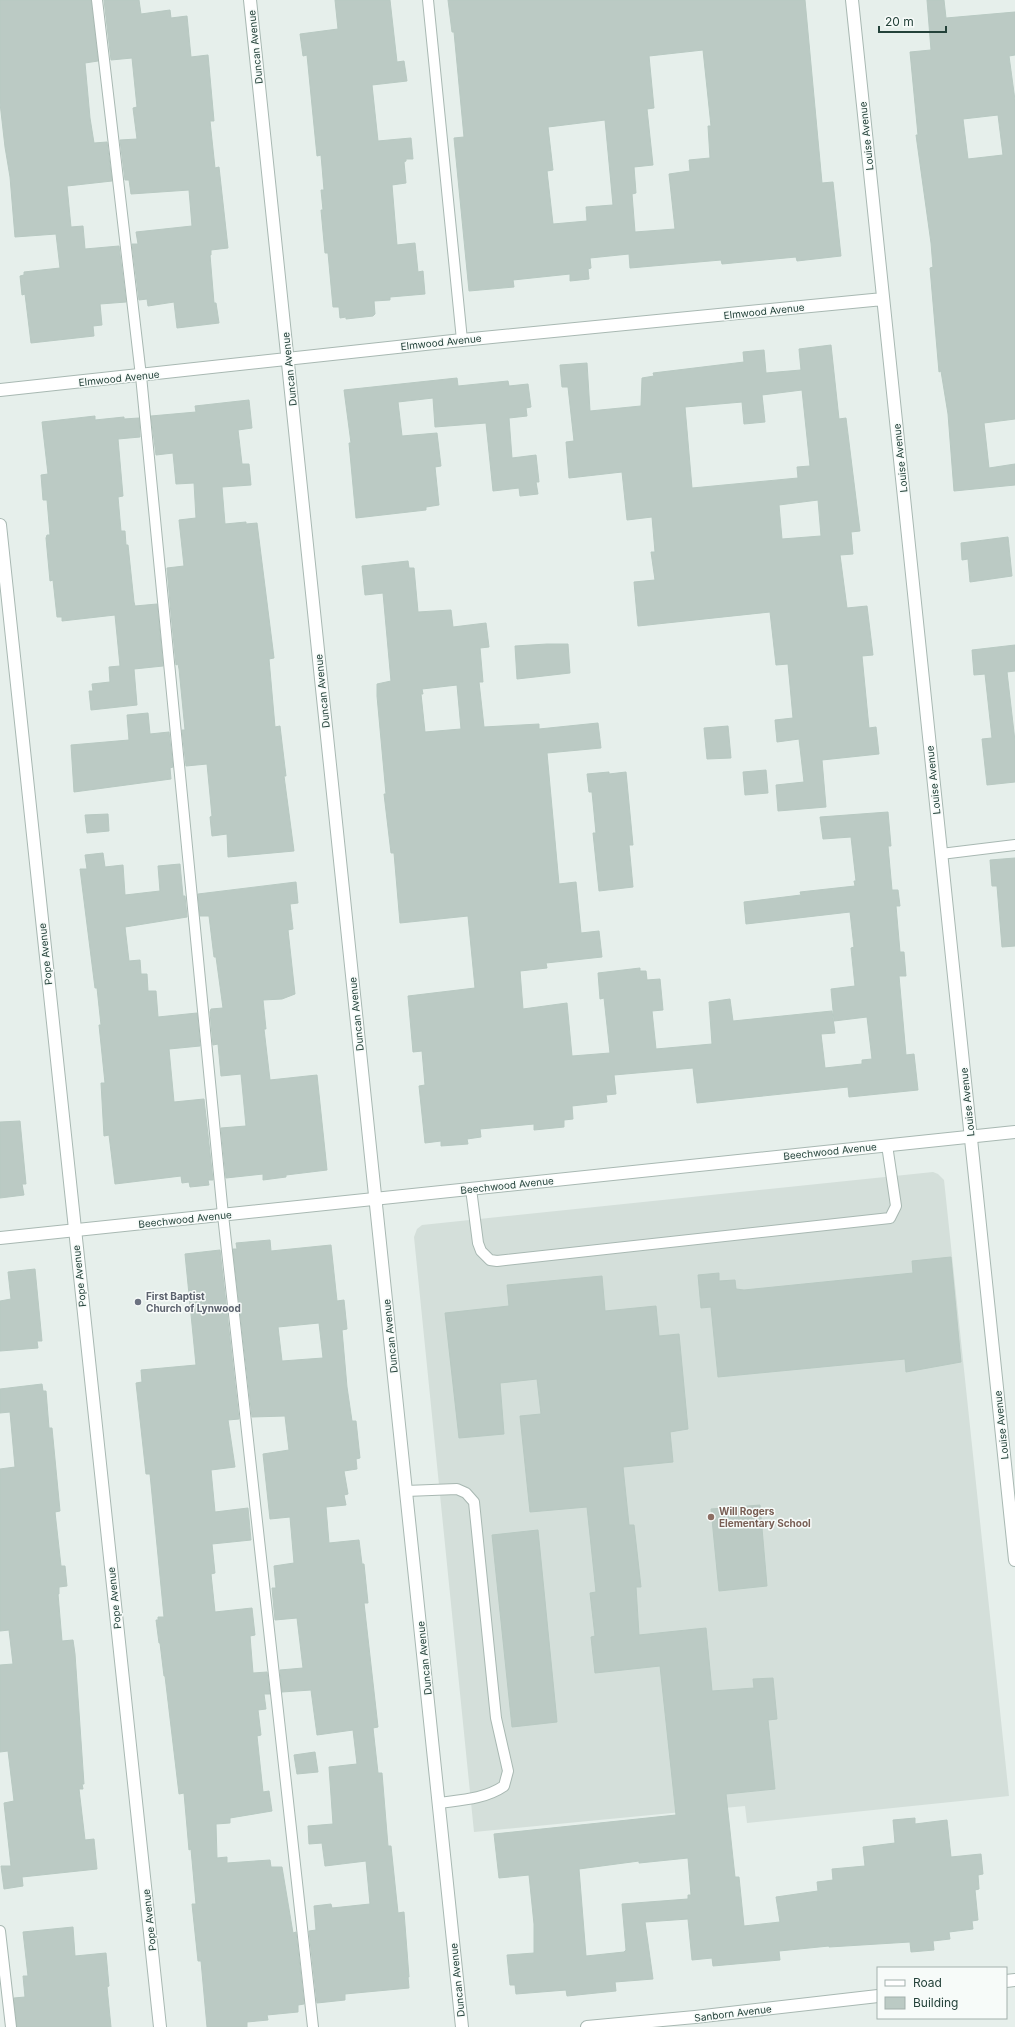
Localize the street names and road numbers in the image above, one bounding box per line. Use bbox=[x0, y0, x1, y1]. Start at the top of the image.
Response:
street label: Duncan Avenue bbox=[245, 9, 265, 85]
street label: Louise Avenue bbox=[856, 101, 876, 171]
street label: Elmwood Avenue bbox=[723, 301, 805, 321]
street label: Duncan Avenue bbox=[279, 331, 299, 407]
street label: Elmwood Avenue bbox=[400, 332, 482, 352]
street label: Elmwood Avenue bbox=[78, 368, 160, 388]
street label: Louise Avenue bbox=[890, 423, 910, 493]
street label: Duncan Avenue bbox=[312, 653, 332, 729]
street label: Louise Avenue bbox=[923, 745, 943, 815]
street label: Pope Avenue bbox=[36, 922, 54, 986]
street label: Duncan Avenue bbox=[346, 976, 366, 1052]
street label: Louise Avenue bbox=[957, 1067, 977, 1137]
street label: Beechwood Avenue bbox=[783, 1140, 877, 1162]
street label: Beechwood Avenue bbox=[460, 1174, 554, 1196]
street label: Beechwood Avenue bbox=[138, 1208, 232, 1230]
street label: Pope Avenue bbox=[70, 1244, 88, 1308]
street label: Duncan Avenue bbox=[380, 1298, 400, 1374]
street label: Louise Avenue bbox=[991, 1390, 1011, 1460]
street label: Pope Avenue bbox=[105, 1566, 123, 1630]
street label: Duncan Avenue bbox=[414, 1620, 434, 1696]
street label: Pope Avenue bbox=[140, 1888, 158, 1952]
street label: Duncan Avenue bbox=[447, 1942, 467, 2018]
street label: Sanborn Avenue bbox=[694, 2002, 773, 2024]

